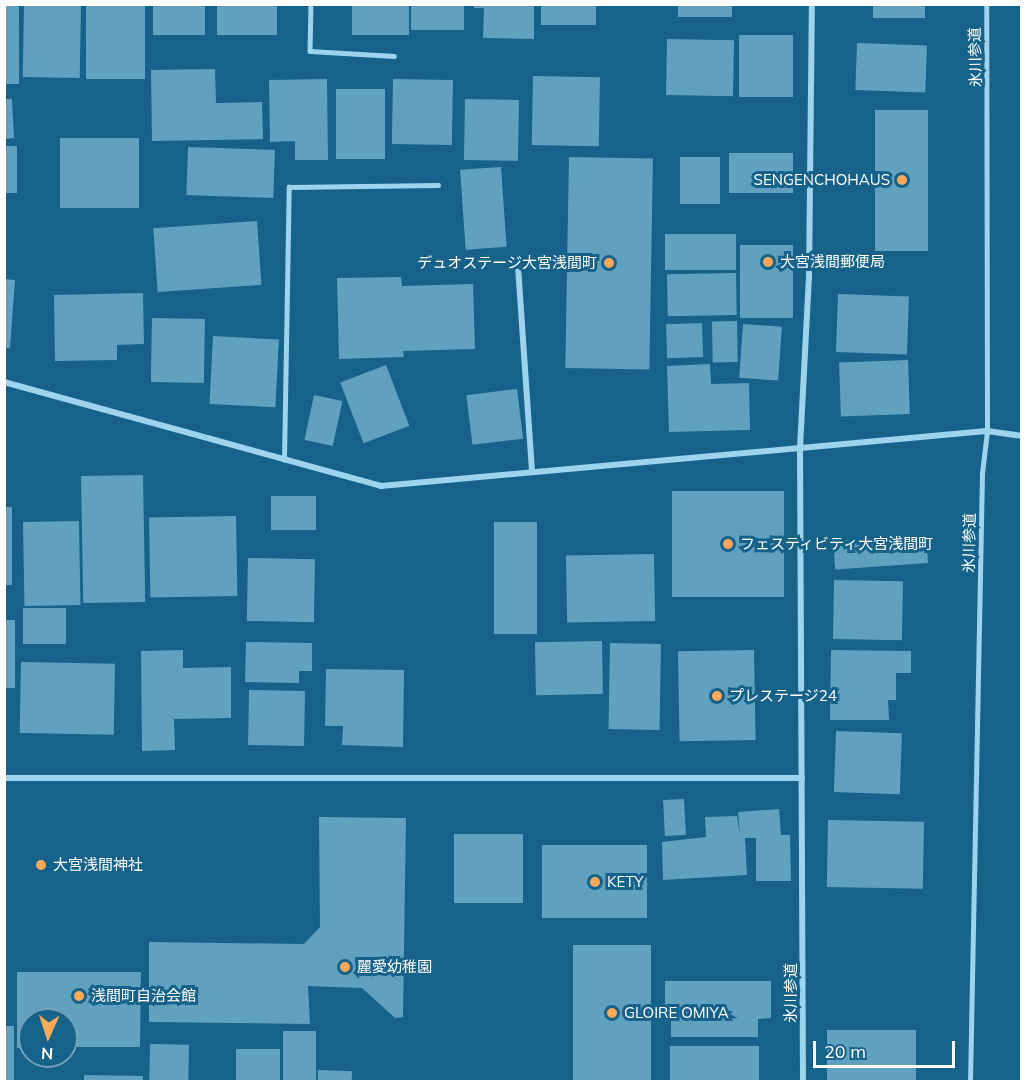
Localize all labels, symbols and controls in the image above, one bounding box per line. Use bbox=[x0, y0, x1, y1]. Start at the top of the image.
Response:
street label: 氷川参道 bbox=[965, 27, 985, 87]
place label: SENGENCHOHAUS bbox=[754, 171, 890, 189]
marker: SENGENCHOHAUS bbox=[895, 173, 909, 187]
place label: 大宮浅間郵便局 bbox=[780, 253, 885, 271]
place label: デュオステージ大宮浅間町 bbox=[417, 254, 597, 272]
marker: 大宮浅間郵便局 bbox=[761, 255, 775, 269]
marker: デュオステージ大宮浅間町 bbox=[602, 256, 616, 270]
street label: 氷川参道 bbox=[959, 513, 979, 573]
place label: フェスティビティ大宮浅間町 bbox=[740, 535, 935, 553]
marker: フェスティビティ大宮浅間町 bbox=[721, 537, 735, 551]
place label: プレステージ24 bbox=[729, 687, 837, 705]
marker: プレステージ24 bbox=[710, 689, 724, 703]
place label: 大宮浅間神社 bbox=[53, 856, 143, 874]
marker: 大宮浅間神社 bbox=[34, 858, 48, 872]
place label: KETY bbox=[607, 873, 643, 891]
marker: KETY bbox=[588, 875, 602, 889]
place label: 麗愛幼稚園 bbox=[357, 958, 432, 976]
marker: 麗愛幼稚園 bbox=[338, 960, 352, 974]
street label: 氷川参道 bbox=[782, 963, 800, 1023]
place label: 浅間町自治会館 bbox=[91, 987, 196, 1005]
marker: 浅間町自治会館 bbox=[72, 989, 86, 1003]
place label: GLOIRE OMIYA bbox=[624, 1004, 729, 1022]
marker: GLOIRE OMIYA bbox=[605, 1006, 619, 1020]
north arrow bbox=[18, 1008, 78, 1068]
scale bar bbox=[816, 1029, 958, 1067]
text: 20 m bbox=[824, 1040, 866, 1063]
text: N bbox=[41, 1044, 54, 1064]

